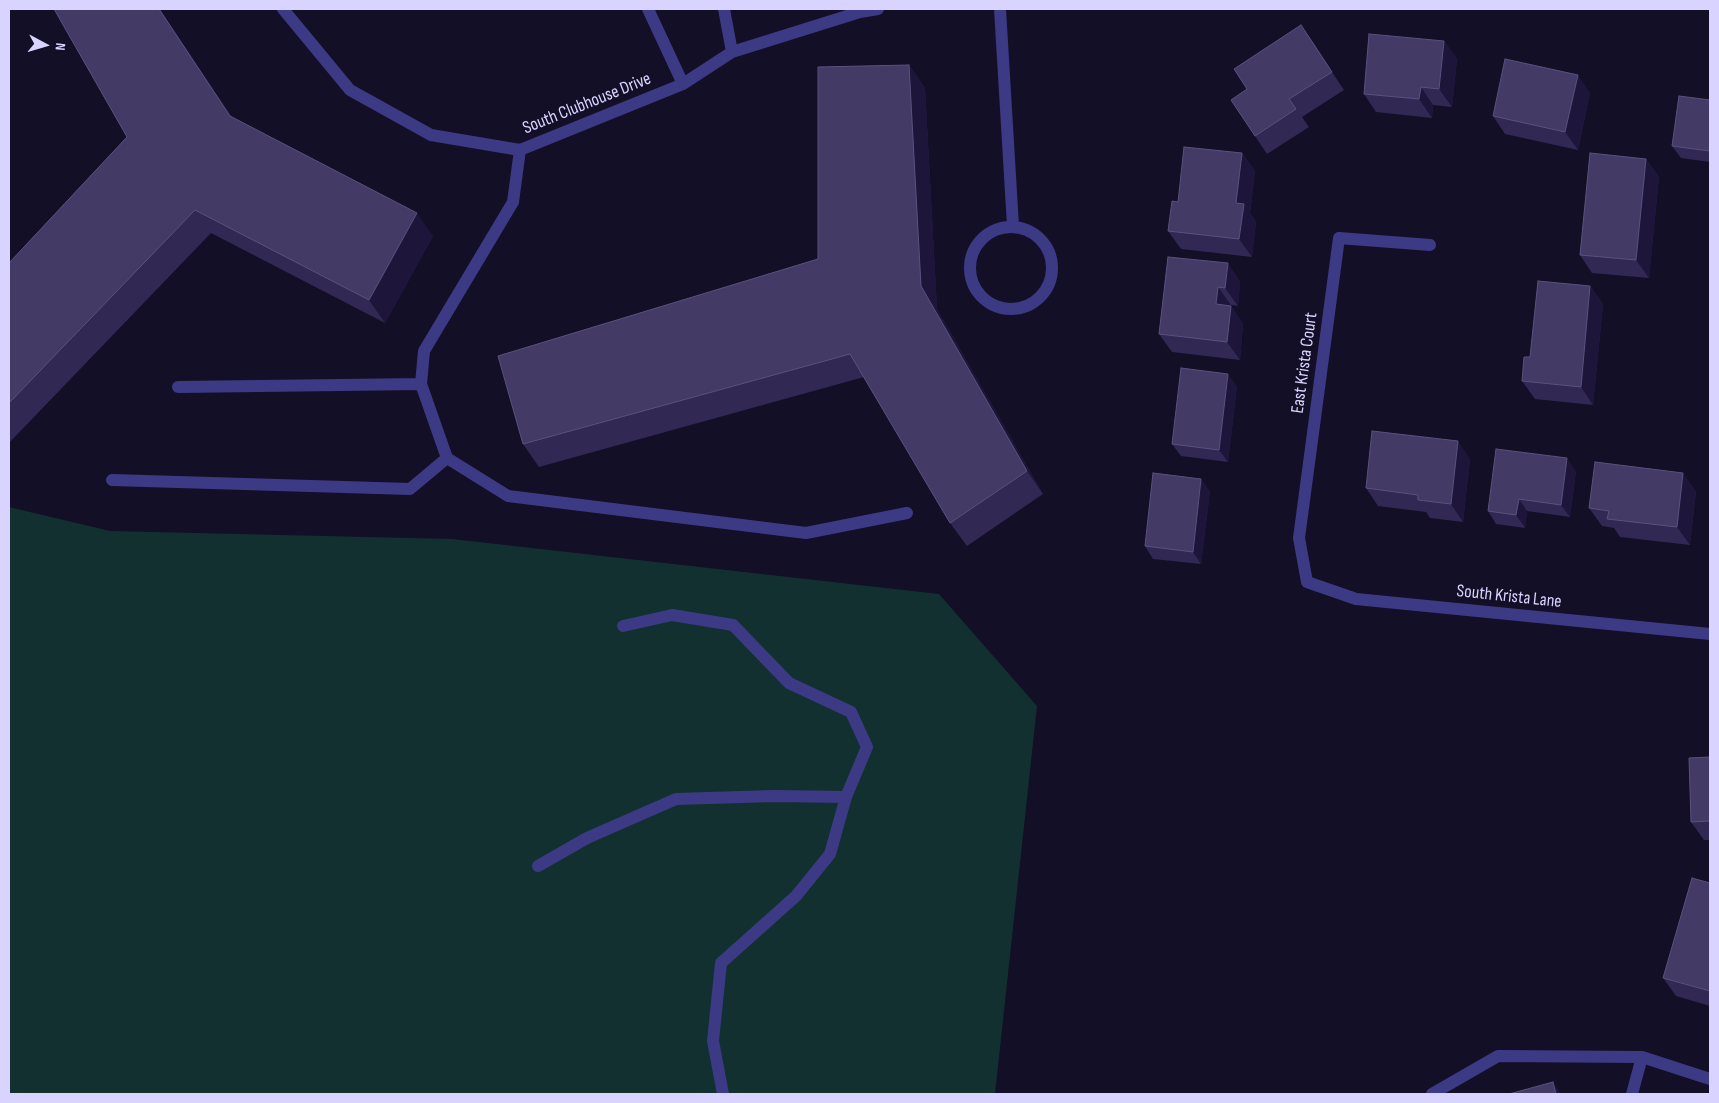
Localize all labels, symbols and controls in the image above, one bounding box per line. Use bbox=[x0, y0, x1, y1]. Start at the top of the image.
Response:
north arrow bbox=[20, 20, 70, 70]
text: N bbox=[52, 42, 69, 51]
street label: South Clubhouse Drive bbox=[520, 68, 654, 140]
street label: East Krista Court bbox=[1287, 311, 1323, 415]
street label: South Krista Lane bbox=[1455, 581, 1563, 613]

